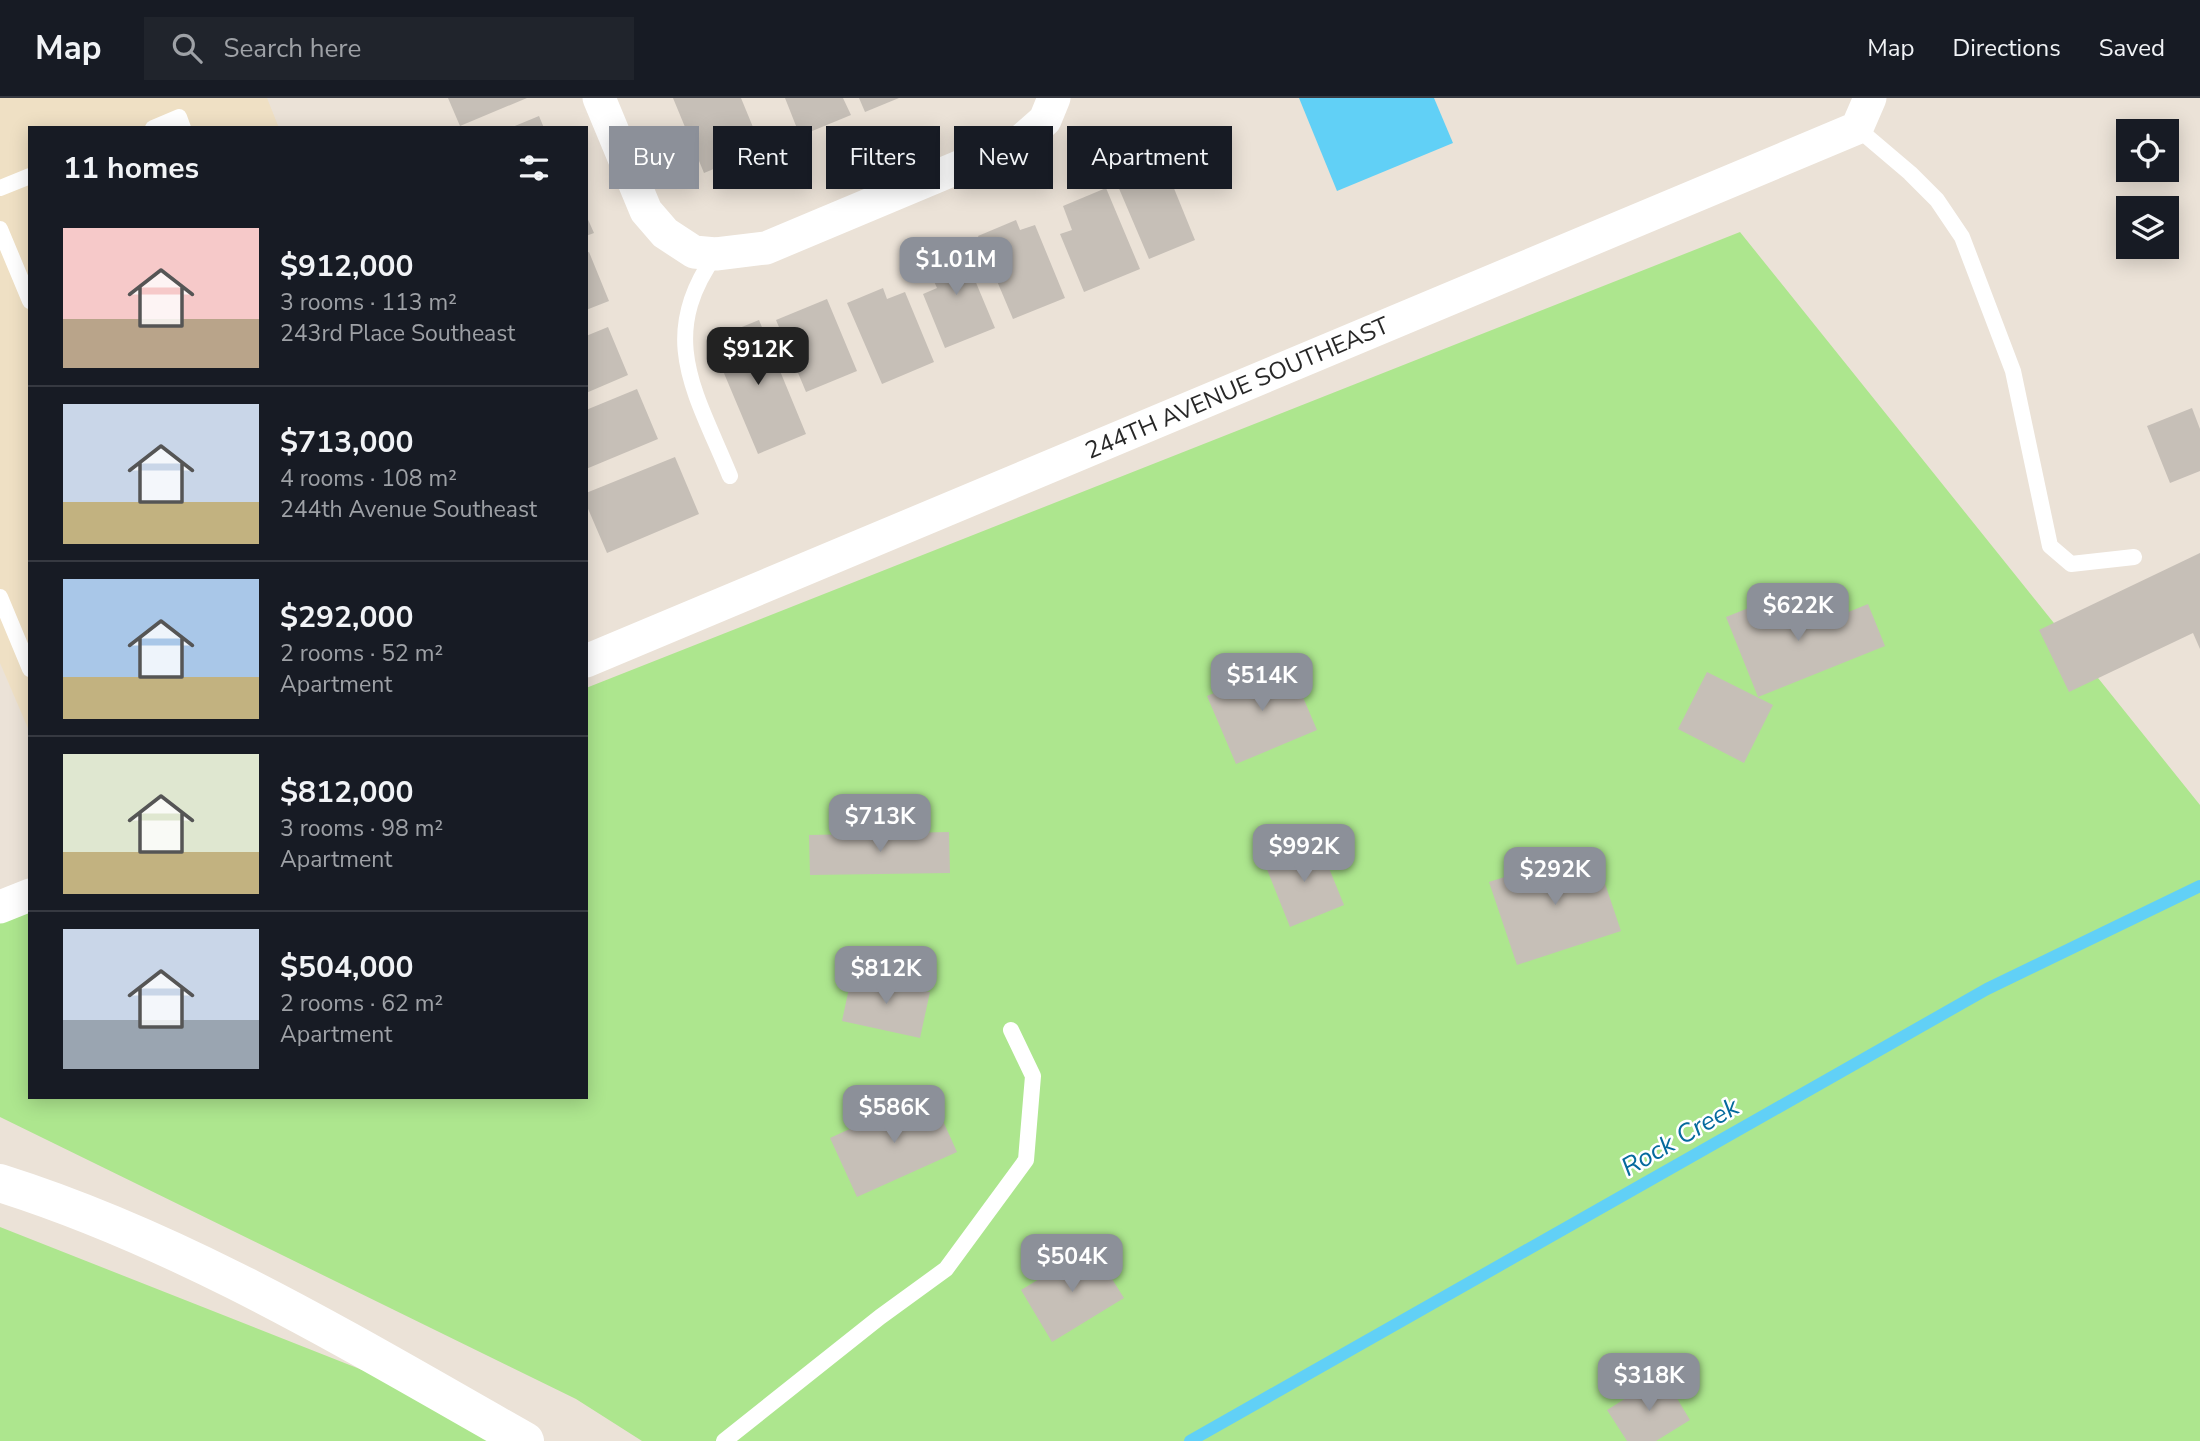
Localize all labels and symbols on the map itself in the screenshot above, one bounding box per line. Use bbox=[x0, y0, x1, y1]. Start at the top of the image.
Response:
pin: $1.01M bbox=[899, 238, 1013, 297]
street label: 244TH AVENUE SOUTHEAST bbox=[1080, 309, 1394, 467]
pin: $912K bbox=[709, 328, 807, 387]
pin: $622K bbox=[1749, 584, 1847, 643]
pin: $514K bbox=[1213, 654, 1311, 713]
pin: $713K bbox=[831, 794, 929, 854]
pin: $992K bbox=[1255, 824, 1353, 884]
pin: $292K bbox=[1506, 848, 1604, 907]
pin: $812K bbox=[837, 946, 935, 1006]
pin: $586K bbox=[845, 1086, 943, 1145]
water label: Rock Creek bbox=[1615, 1089, 1746, 1185]
pin: $504K bbox=[1023, 1234, 1121, 1294]
pin: $318K bbox=[1600, 1354, 1698, 1413]

